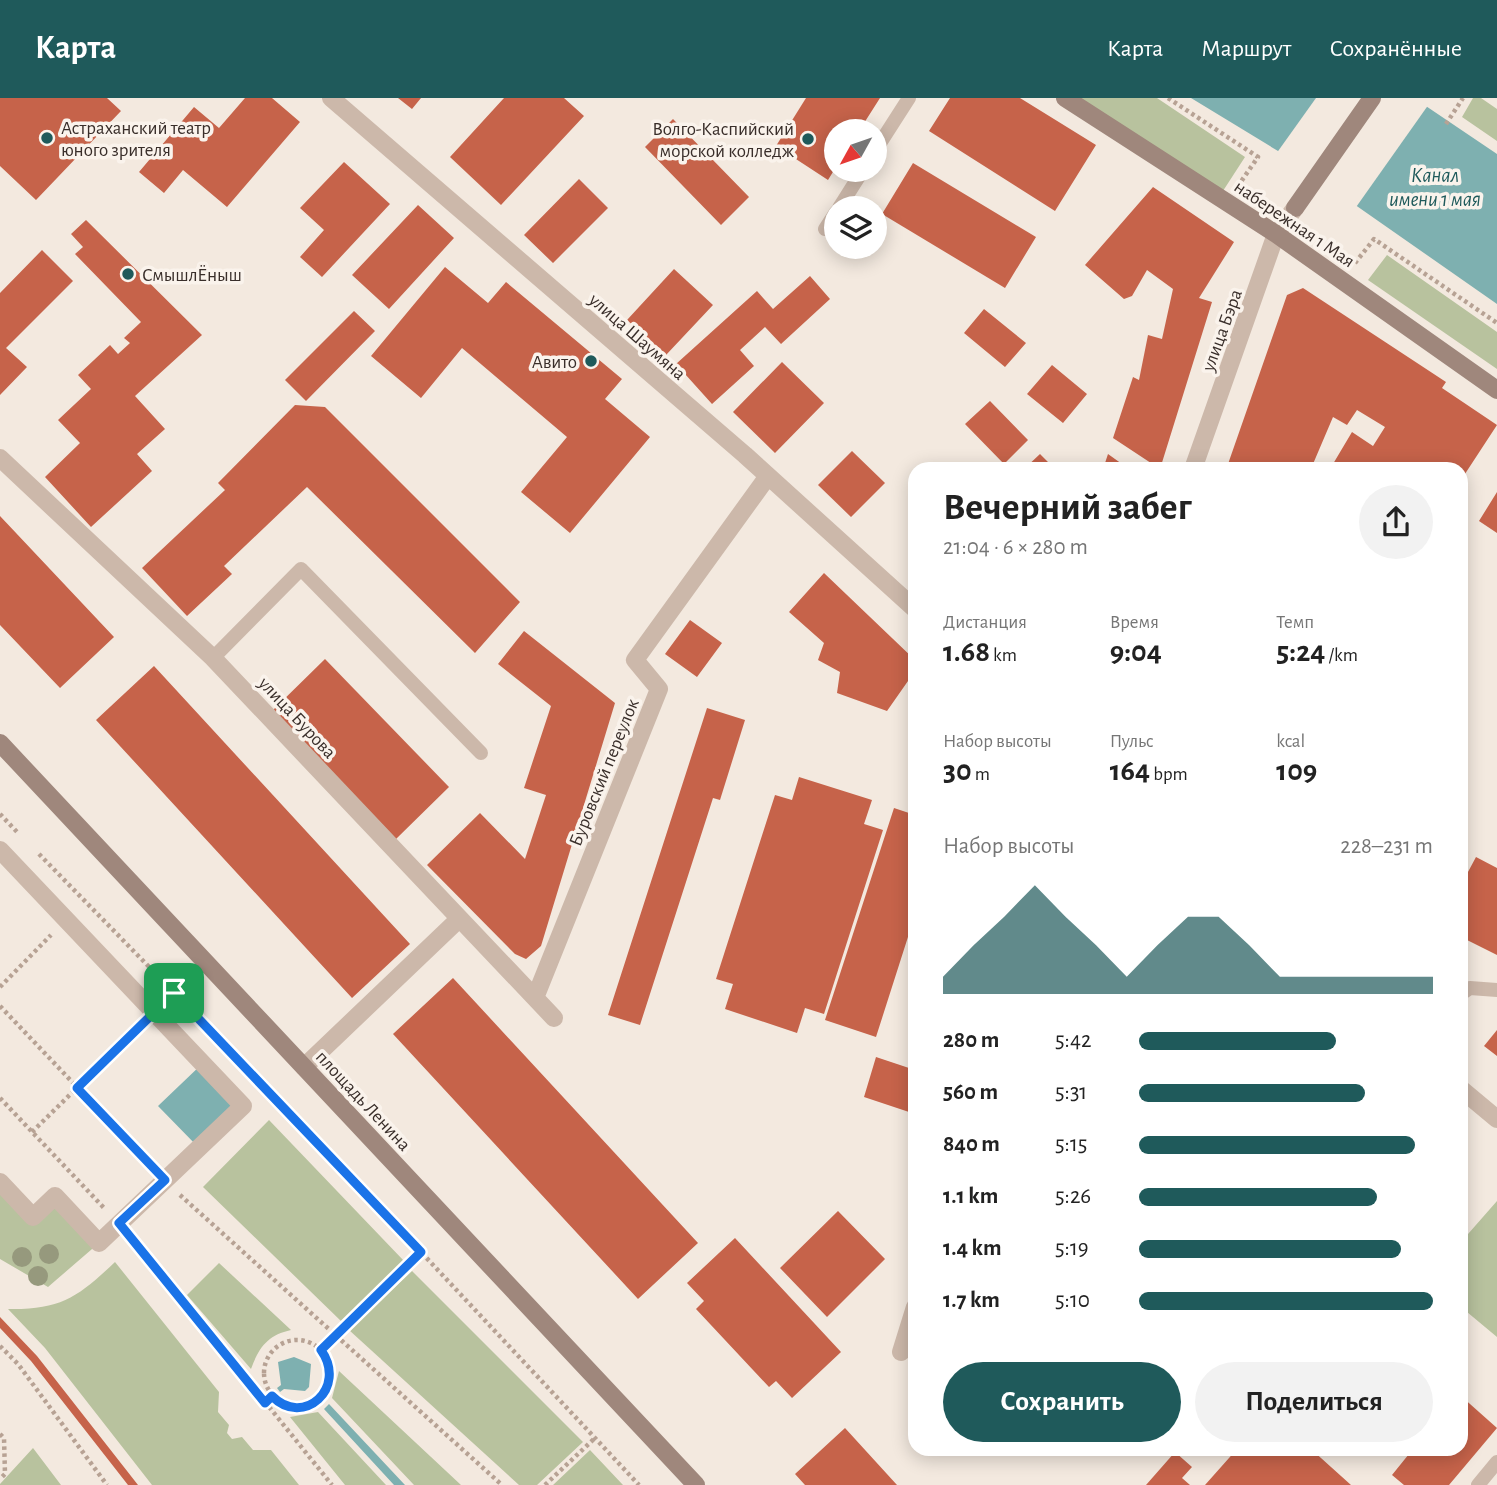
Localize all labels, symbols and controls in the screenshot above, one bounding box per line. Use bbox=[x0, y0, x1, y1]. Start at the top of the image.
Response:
text: Карта bbox=[35, 32, 116, 65]
text: Карта bbox=[1107, 37, 1163, 61]
text: Маршрут bbox=[1201, 37, 1291, 61]
text: Сохранённые bbox=[1329, 37, 1462, 61]
place label: Астраханский театр юного зрителя bbox=[61, 119, 211, 160]
north arrow bbox=[824, 119, 887, 182]
map controls bbox=[824, 119, 887, 259]
place label: Волго-Каспийский морской колледж bbox=[652, 120, 795, 161]
marker: Астраханский театр юного зрителя bbox=[39, 130, 55, 146]
marker: Волго-Каспийский морской колледж bbox=[800, 131, 816, 147]
water label: Канал имени 1 мая bbox=[1389, 165, 1481, 210]
street label: набережная 1 Мая bbox=[1231, 177, 1358, 271]
button: layers bbox=[824, 196, 887, 259]
place label: СмышлЁныш bbox=[142, 265, 242, 285]
marker: СмышлЁныш bbox=[120, 266, 136, 282]
street label: улица Бэра bbox=[1199, 287, 1246, 375]
street label: улица Шаумяна bbox=[584, 290, 689, 384]
place label: Авито bbox=[532, 353, 577, 372]
marker: Авито bbox=[583, 353, 599, 369]
button: share bbox=[1359, 485, 1433, 559]
text: Вечерний забег bbox=[943, 489, 1192, 527]
text: 21:04 · 6 × 280 m bbox=[943, 536, 1088, 559]
text: Дистанция bbox=[943, 613, 1027, 632]
text: Время bbox=[1110, 613, 1159, 632]
text: Темп bbox=[1276, 613, 1314, 632]
text: 1.68 bbox=[943, 637, 990, 667]
text: 9:04 bbox=[1110, 637, 1162, 667]
text: 5:24 bbox=[1276, 637, 1325, 667]
text: km bbox=[990, 646, 1017, 665]
text: /km bbox=[1325, 646, 1358, 665]
street label: улица Бурова bbox=[254, 673, 339, 763]
street label: Буровский переулок bbox=[566, 696, 643, 849]
text: Набор высоты bbox=[943, 732, 1052, 751]
text: Пульс bbox=[1110, 732, 1154, 751]
text: kcal bbox=[1276, 732, 1305, 751]
text: 30 bbox=[943, 756, 972, 786]
text: 164 bbox=[1110, 756, 1150, 786]
text: 109 bbox=[1276, 756, 1317, 786]
text: m bbox=[972, 765, 990, 784]
text: bpm bbox=[1150, 765, 1188, 784]
text: Набор высоты bbox=[943, 835, 1075, 858]
text: 228–231 m bbox=[1340, 835, 1433, 858]
pin bbox=[144, 963, 204, 1023]
icon: arrive bbox=[155, 974, 193, 1012]
text: 280 m bbox=[943, 1029, 999, 1052]
text: 5:42 bbox=[1055, 1029, 1091, 1052]
street label: площадь Ленина bbox=[312, 1047, 414, 1155]
text: 560 m bbox=[943, 1081, 998, 1104]
text: 5:31 bbox=[1055, 1081, 1087, 1104]
text: 840 m bbox=[943, 1133, 1000, 1156]
text: 5:15 bbox=[1055, 1133, 1087, 1156]
text: 1.1 km bbox=[943, 1185, 998, 1208]
text: 5:26 bbox=[1055, 1185, 1091, 1208]
text: 1.4 km bbox=[943, 1237, 1002, 1260]
text: 5:19 bbox=[1055, 1237, 1089, 1260]
text: 1.7 km bbox=[943, 1289, 1000, 1312]
text: 5:10 bbox=[1055, 1289, 1090, 1312]
button: Сохранить bbox=[943, 1362, 1181, 1442]
button: Поделиться bbox=[1195, 1362, 1433, 1442]

